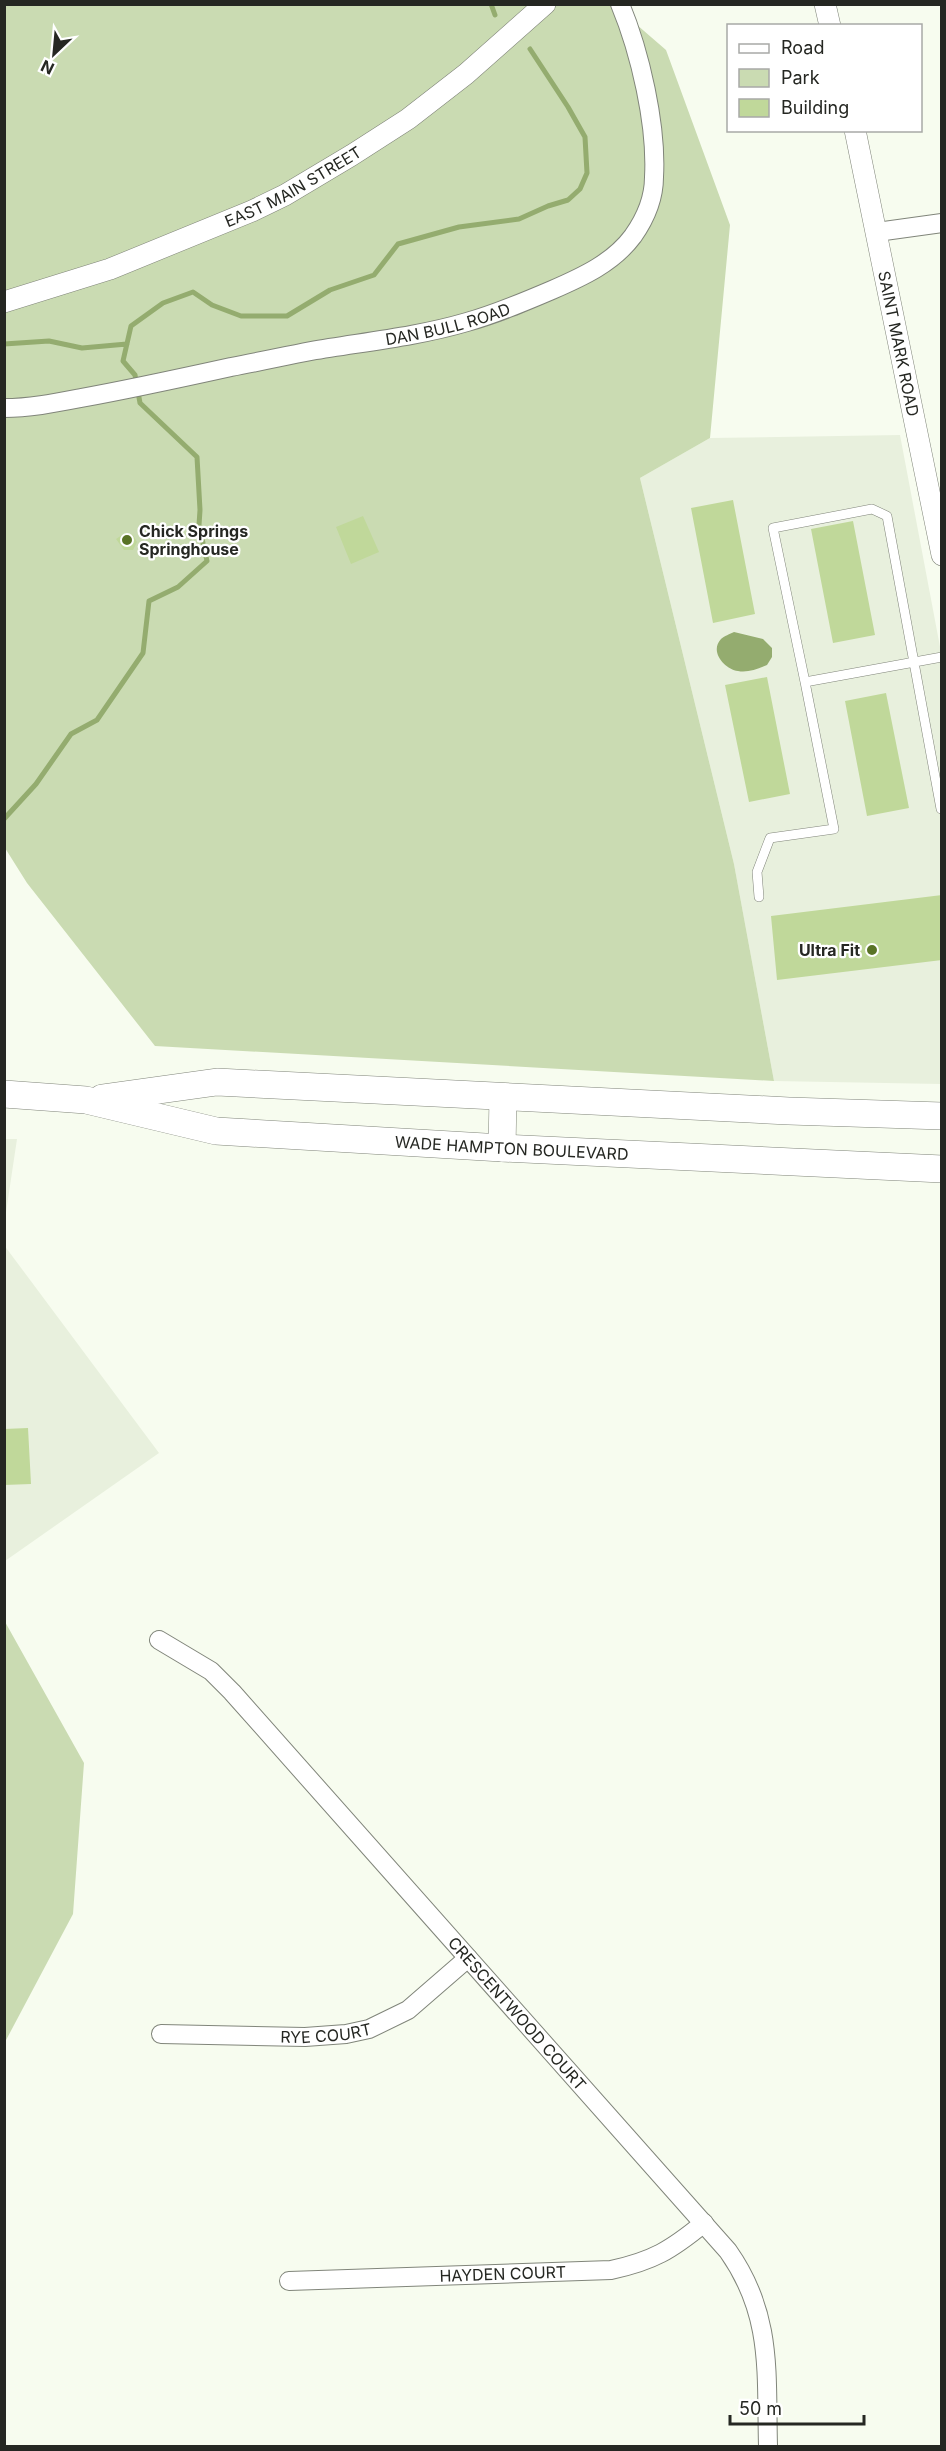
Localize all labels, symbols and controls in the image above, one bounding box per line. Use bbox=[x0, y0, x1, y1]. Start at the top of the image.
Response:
north arrow bbox=[24, 24, 84, 84]
legend bbox=[727, 24, 922, 132]
text: Road bbox=[781, 37, 824, 58]
text: N bbox=[38, 56, 57, 79]
text: Park bbox=[781, 67, 820, 88]
text: Building bbox=[781, 97, 849, 118]
street label: EAST MAIN STREET bbox=[222, 142, 365, 231]
street label: SAINT MARK ROAD bbox=[874, 269, 923, 418]
street label: DAN BULL ROAD bbox=[384, 298, 513, 349]
place label: Chick Springs Springhouse bbox=[139, 521, 248, 559]
marker: Chick Springs Springhouse bbox=[120, 533, 134, 547]
place label: Ultra Fit bbox=[799, 940, 860, 960]
marker: Ultra Fit bbox=[865, 943, 879, 957]
street label: WADE HAMPTON BOULEVARD bbox=[394, 1132, 629, 1164]
street label: CRESCENTWOOD COURT bbox=[444, 1933, 591, 2094]
street label: RYE COURT bbox=[280, 2019, 373, 2047]
street label: HAYDEN COURT bbox=[439, 2262, 567, 2286]
scale bar bbox=[730, 2388, 864, 2426]
text: 50 m bbox=[739, 2398, 782, 2419]

